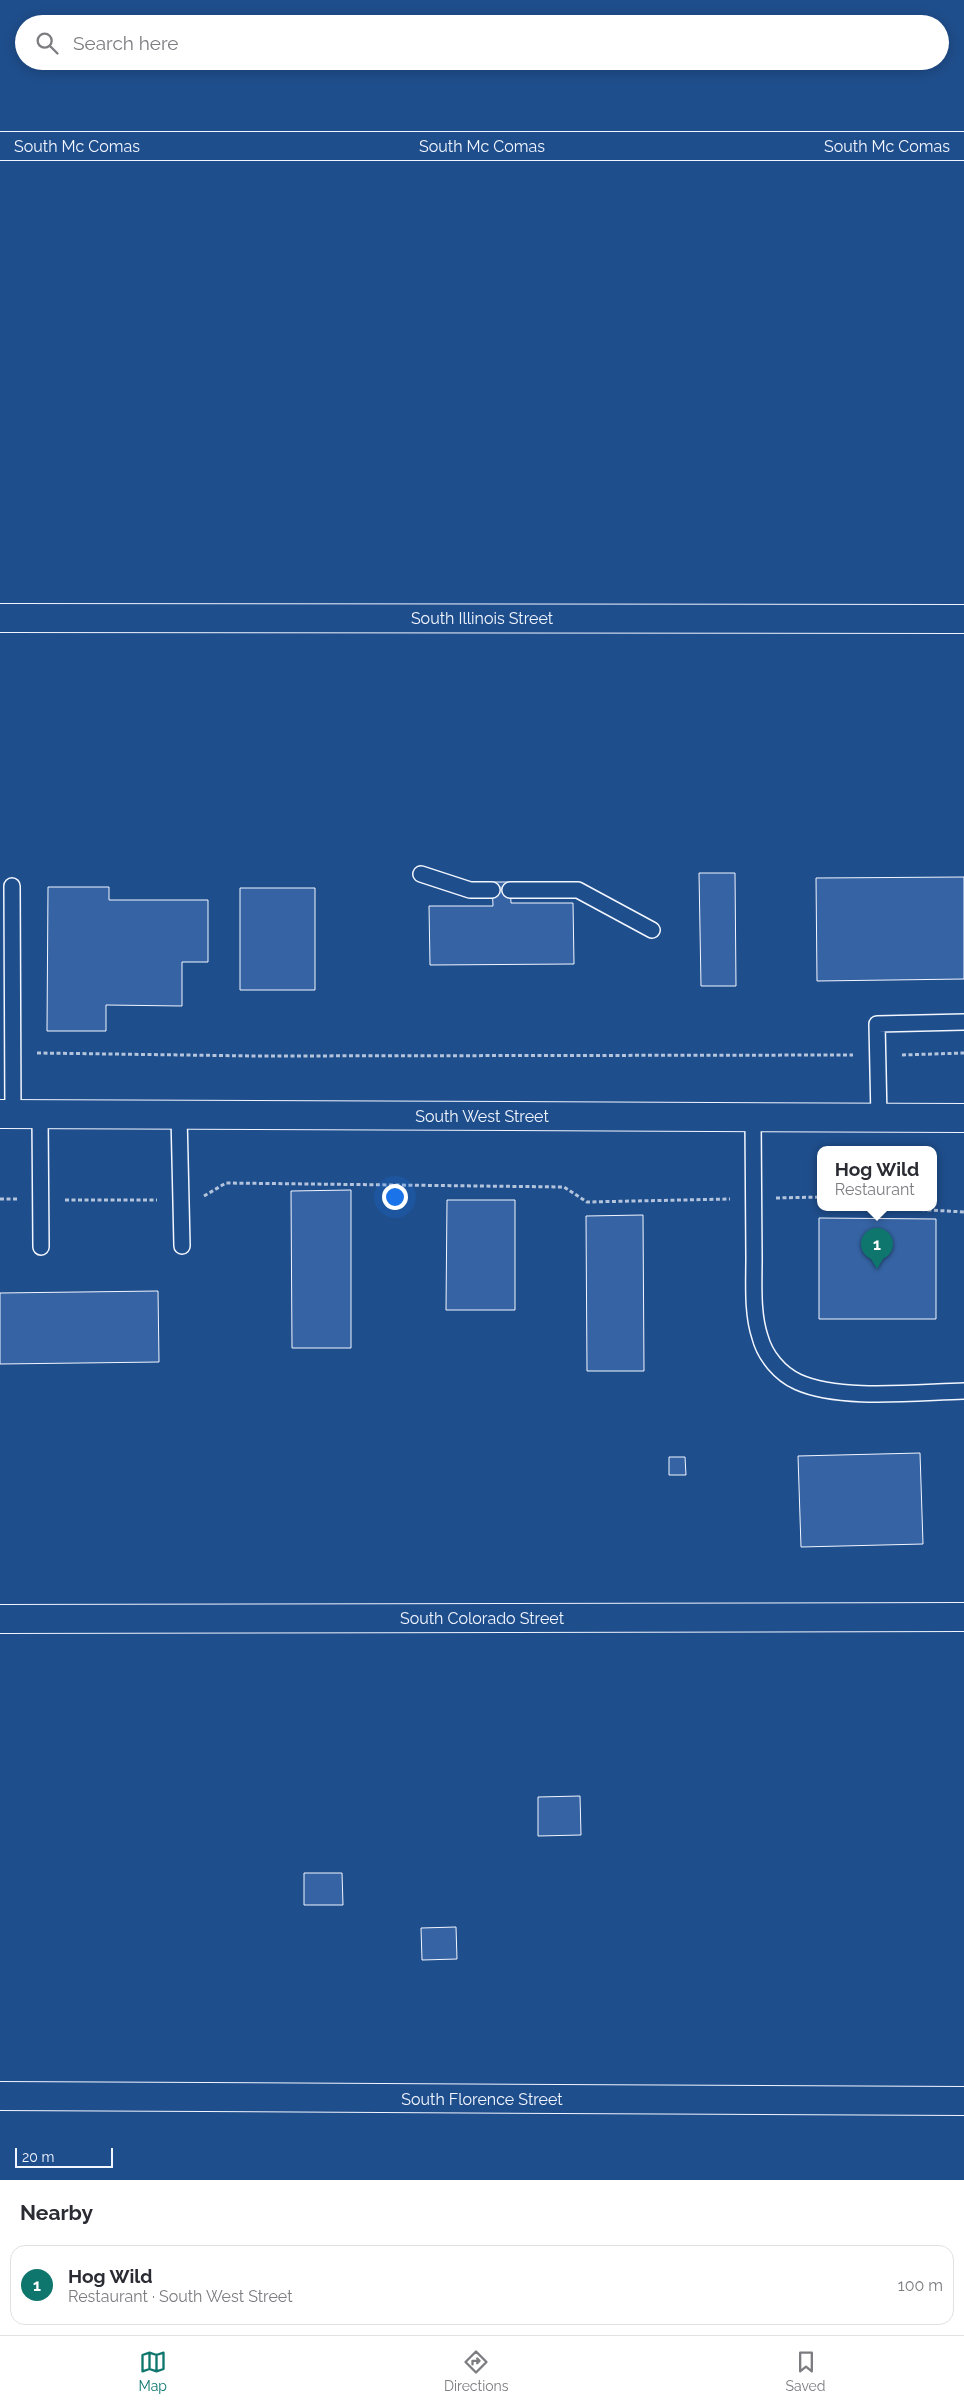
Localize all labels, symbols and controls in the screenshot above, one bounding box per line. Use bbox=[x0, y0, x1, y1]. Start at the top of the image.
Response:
search box bbox=[15, 15, 949, 70]
icon: search bbox=[33, 29, 61, 57]
text: Search here bbox=[73, 32, 179, 54]
street label: South Mc Comas bbox=[14, 137, 140, 156]
street label: South Mc Comas bbox=[419, 137, 545, 156]
street label: South Mc Comas bbox=[824, 137, 950, 156]
street label: South Illinois Street bbox=[411, 609, 554, 628]
street label: South West Street bbox=[415, 1107, 549, 1126]
popup bbox=[817, 1146, 937, 1211]
text: Hog Wild bbox=[835, 1158, 919, 1180]
text: Restaurant bbox=[835, 1180, 915, 1199]
your location bbox=[382, 1184, 408, 1210]
pin: 1 bbox=[861, 1228, 893, 1269]
street label: South Colorado Street bbox=[400, 1609, 565, 1628]
street label: South Florence Street bbox=[401, 2090, 563, 2109]
scale bar bbox=[15, 2145, 112, 2168]
text: 20 m bbox=[22, 2149, 54, 2165]
text: Nearby bbox=[20, 2200, 93, 2225]
text: Hog Wild bbox=[68, 2265, 153, 2287]
text: 1 bbox=[33, 2276, 41, 2295]
text: 100 m bbox=[898, 2276, 943, 2295]
text: Restaurant · South West Street bbox=[68, 2287, 293, 2306]
tab: Map bbox=[138, 2348, 167, 2394]
tab: Directions bbox=[444, 2348, 509, 2394]
tab: Saved bbox=[785, 2348, 826, 2394]

